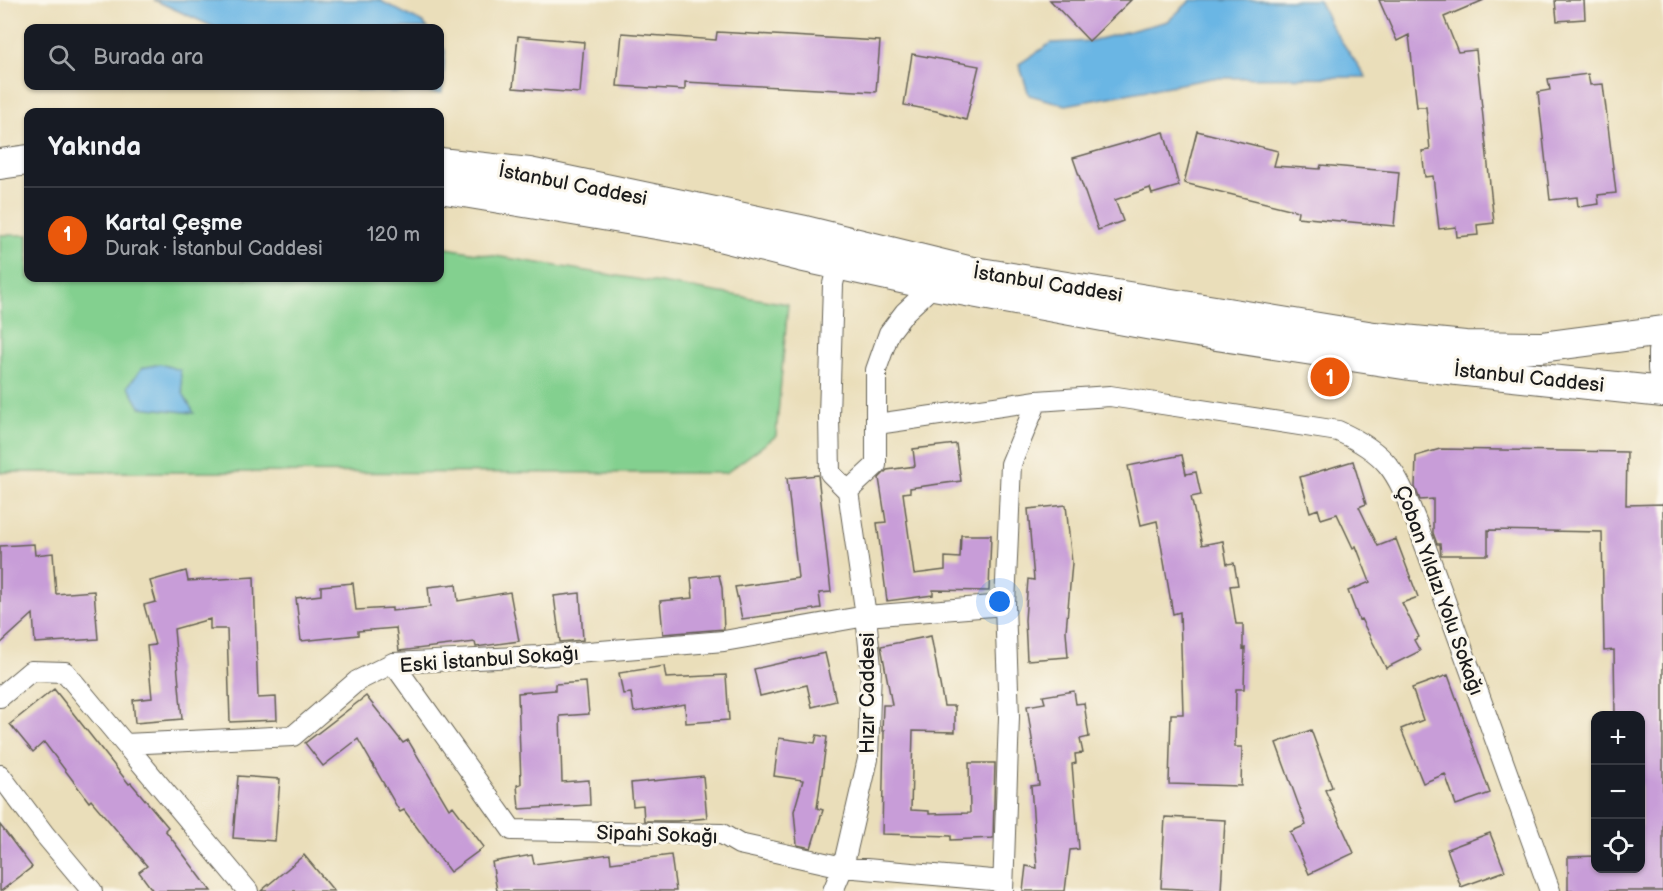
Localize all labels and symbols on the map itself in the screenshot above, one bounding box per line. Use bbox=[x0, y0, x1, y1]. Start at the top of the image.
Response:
street label: İstanbul Caddesi bbox=[496, 158, 649, 211]
street label: İstanbul Caddesi bbox=[971, 259, 1124, 308]
pin: 1 bbox=[1310, 354, 1350, 400]
street label: İstanbul Caddesi bbox=[1453, 357, 1605, 398]
street label: Çoban Yıldızı Yolu Sokağı bbox=[1390, 482, 1488, 698]
your location bbox=[985, 587, 1014, 616]
street label: Hızır Caddesi bbox=[856, 632, 880, 754]
street label: Eski İstanbul Sokağı bbox=[399, 641, 579, 678]
street label: Sipahi Sokağı bbox=[596, 821, 718, 849]

